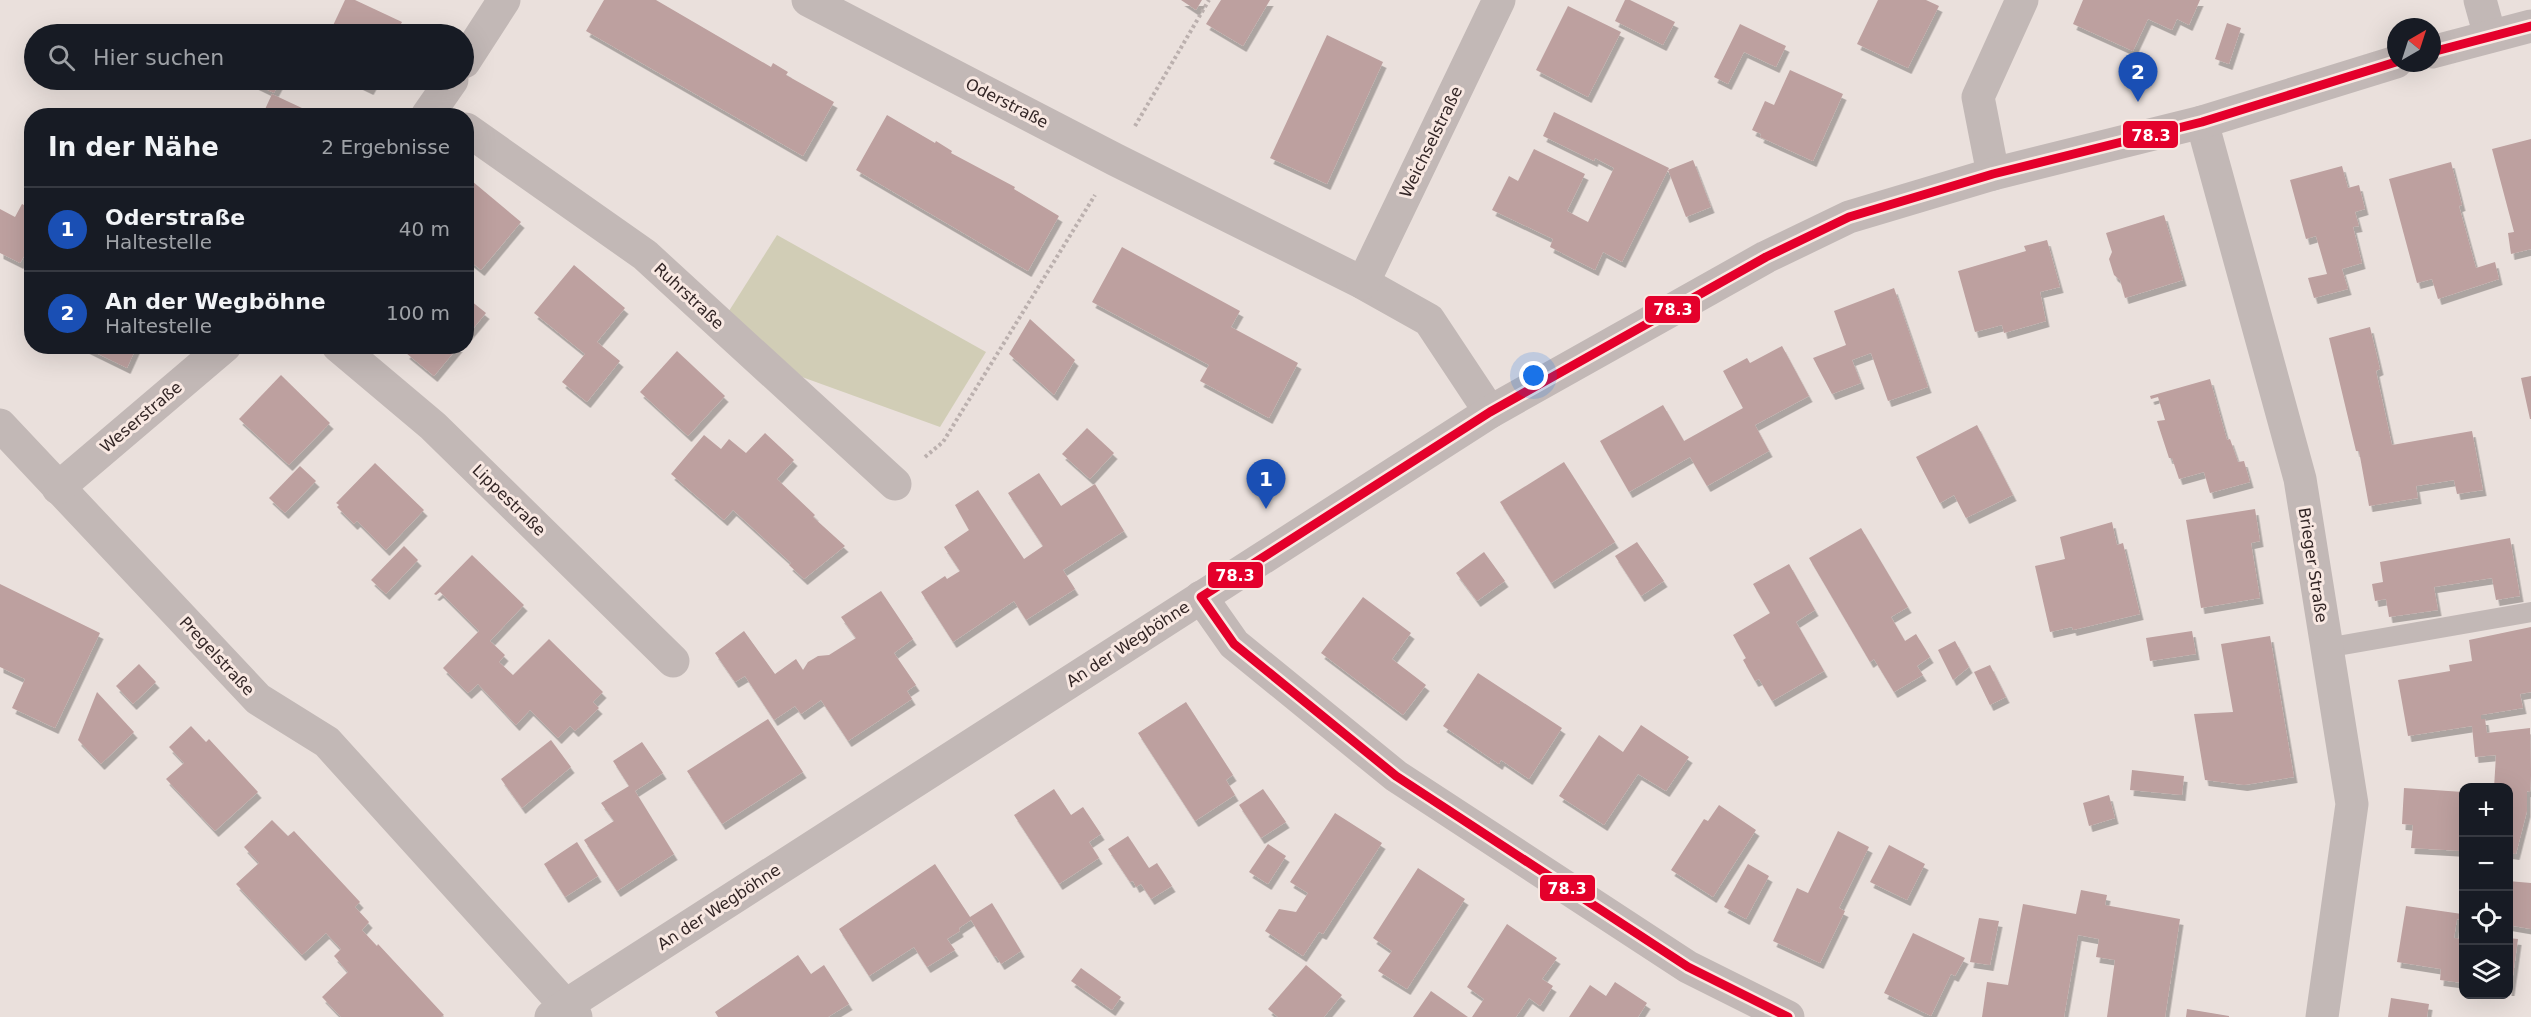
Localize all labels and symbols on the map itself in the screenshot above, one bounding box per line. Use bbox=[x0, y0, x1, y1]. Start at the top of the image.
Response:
north arrow bbox=[2387, 18, 2441, 72]
pin: 2 bbox=[2118, 52, 2158, 102]
street label: Oderstraße bbox=[963, 74, 1051, 132]
street label: Weichselstraße bbox=[1396, 83, 1466, 201]
line badge: 78.3 bbox=[2122, 120, 2179, 149]
text: 78.3 bbox=[2131, 126, 2171, 145]
street label: Ruhrstraße bbox=[650, 259, 728, 333]
line badge: 78.3 bbox=[1644, 295, 1701, 324]
text: 78.3 bbox=[1653, 300, 1693, 319]
your location bbox=[1519, 361, 1548, 390]
street label: Weserstraße bbox=[96, 377, 186, 457]
street label: Lippestraße bbox=[468, 460, 550, 540]
pin: 1 bbox=[1246, 460, 1286, 509]
street label: Brieger Straße bbox=[2295, 506, 2331, 624]
line badge: 78.3 bbox=[1207, 561, 1264, 589]
text: 78.3 bbox=[1215, 566, 1255, 585]
street label: An der Wegböhne bbox=[1063, 597, 1193, 691]
street label: Pregelstraße bbox=[176, 613, 258, 699]
street label: An der Wegböhne bbox=[654, 860, 784, 954]
line badge: 78.3 bbox=[1539, 874, 1596, 902]
text: 78.3 bbox=[1547, 879, 1587, 898]

